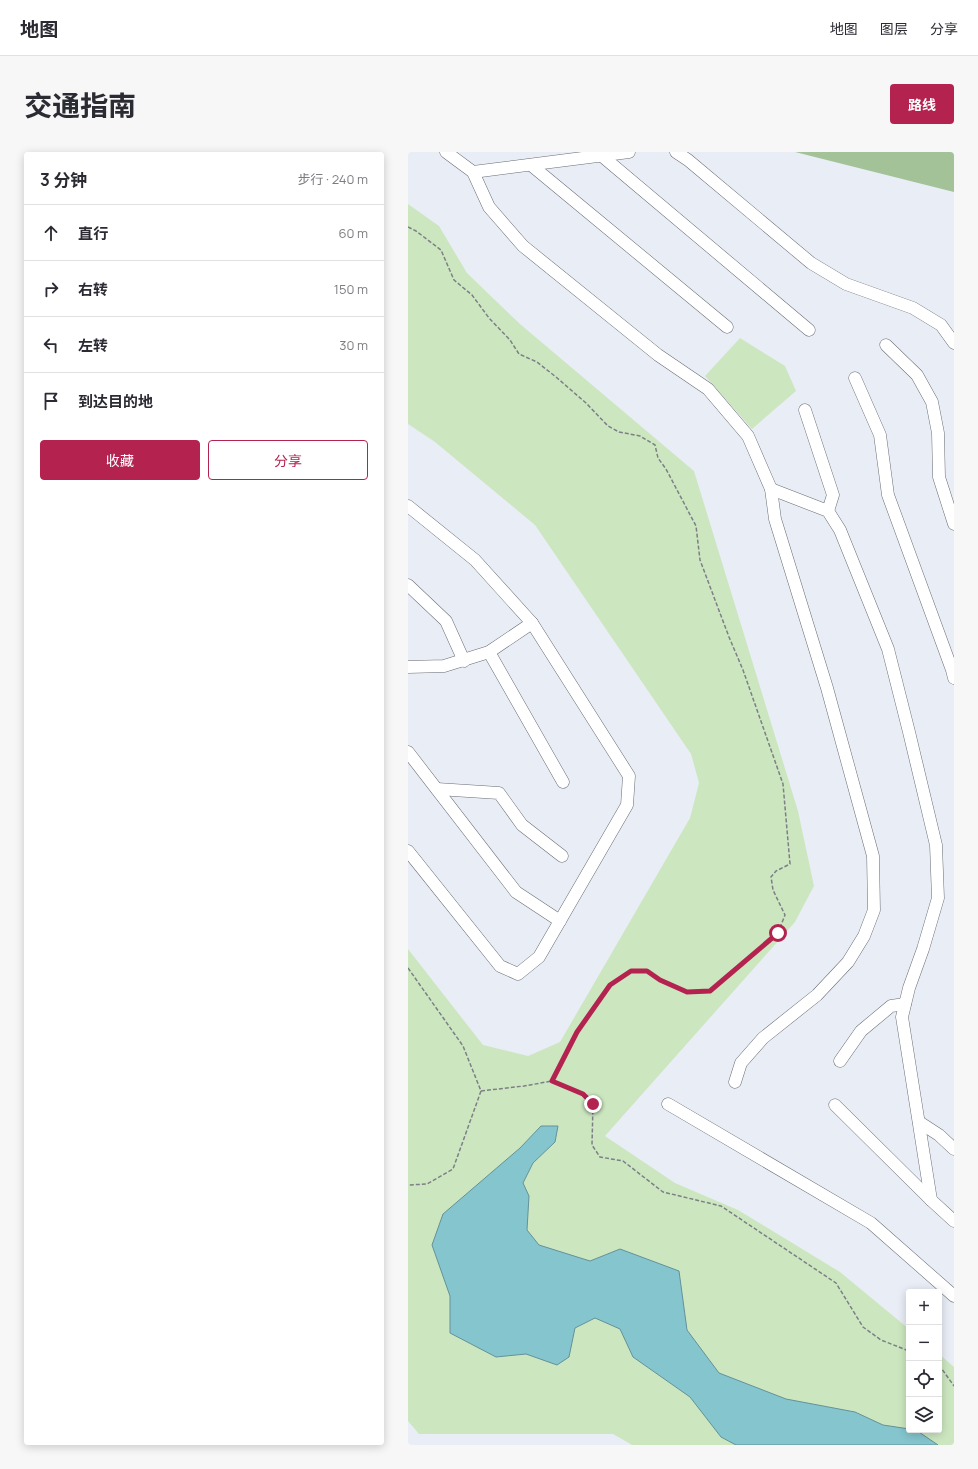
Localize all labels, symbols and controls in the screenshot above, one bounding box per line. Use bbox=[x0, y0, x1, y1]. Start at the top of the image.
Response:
text: 地图 bbox=[20, 16, 58, 42]
text: 地图 bbox=[830, 19, 858, 38]
text: 图层 bbox=[880, 19, 908, 38]
text: 分享 bbox=[930, 19, 958, 38]
button: 路线 bbox=[890, 84, 954, 124]
text: 交通指南 bbox=[24, 86, 136, 124]
text: 3 分钟 bbox=[40, 168, 87, 191]
text: 步行 · 240 m bbox=[297, 170, 368, 188]
icon: ahead bbox=[40, 222, 62, 244]
text: 直行 bbox=[78, 223, 108, 244]
text: 60 m bbox=[338, 224, 368, 242]
icon: right bbox=[40, 278, 62, 300]
text: 右转 bbox=[78, 279, 108, 300]
text: 150 m bbox=[334, 280, 368, 298]
icon: left bbox=[40, 334, 62, 356]
text: 左转 bbox=[78, 335, 108, 356]
text: 30 m bbox=[339, 336, 368, 354]
icon: arrive bbox=[40, 390, 62, 412]
text: 到达目的地 bbox=[78, 391, 153, 412]
button: 收藏 bbox=[40, 440, 200, 480]
button: 分享 bbox=[208, 440, 368, 480]
route start bbox=[769, 924, 787, 942]
route end bbox=[584, 1095, 602, 1113]
map controls bbox=[906, 1289, 942, 1433]
button: + bbox=[906, 1289, 942, 1325]
button: − bbox=[906, 1325, 942, 1361]
button: locate bbox=[906, 1361, 942, 1397]
button: layers bbox=[906, 1397, 942, 1433]

